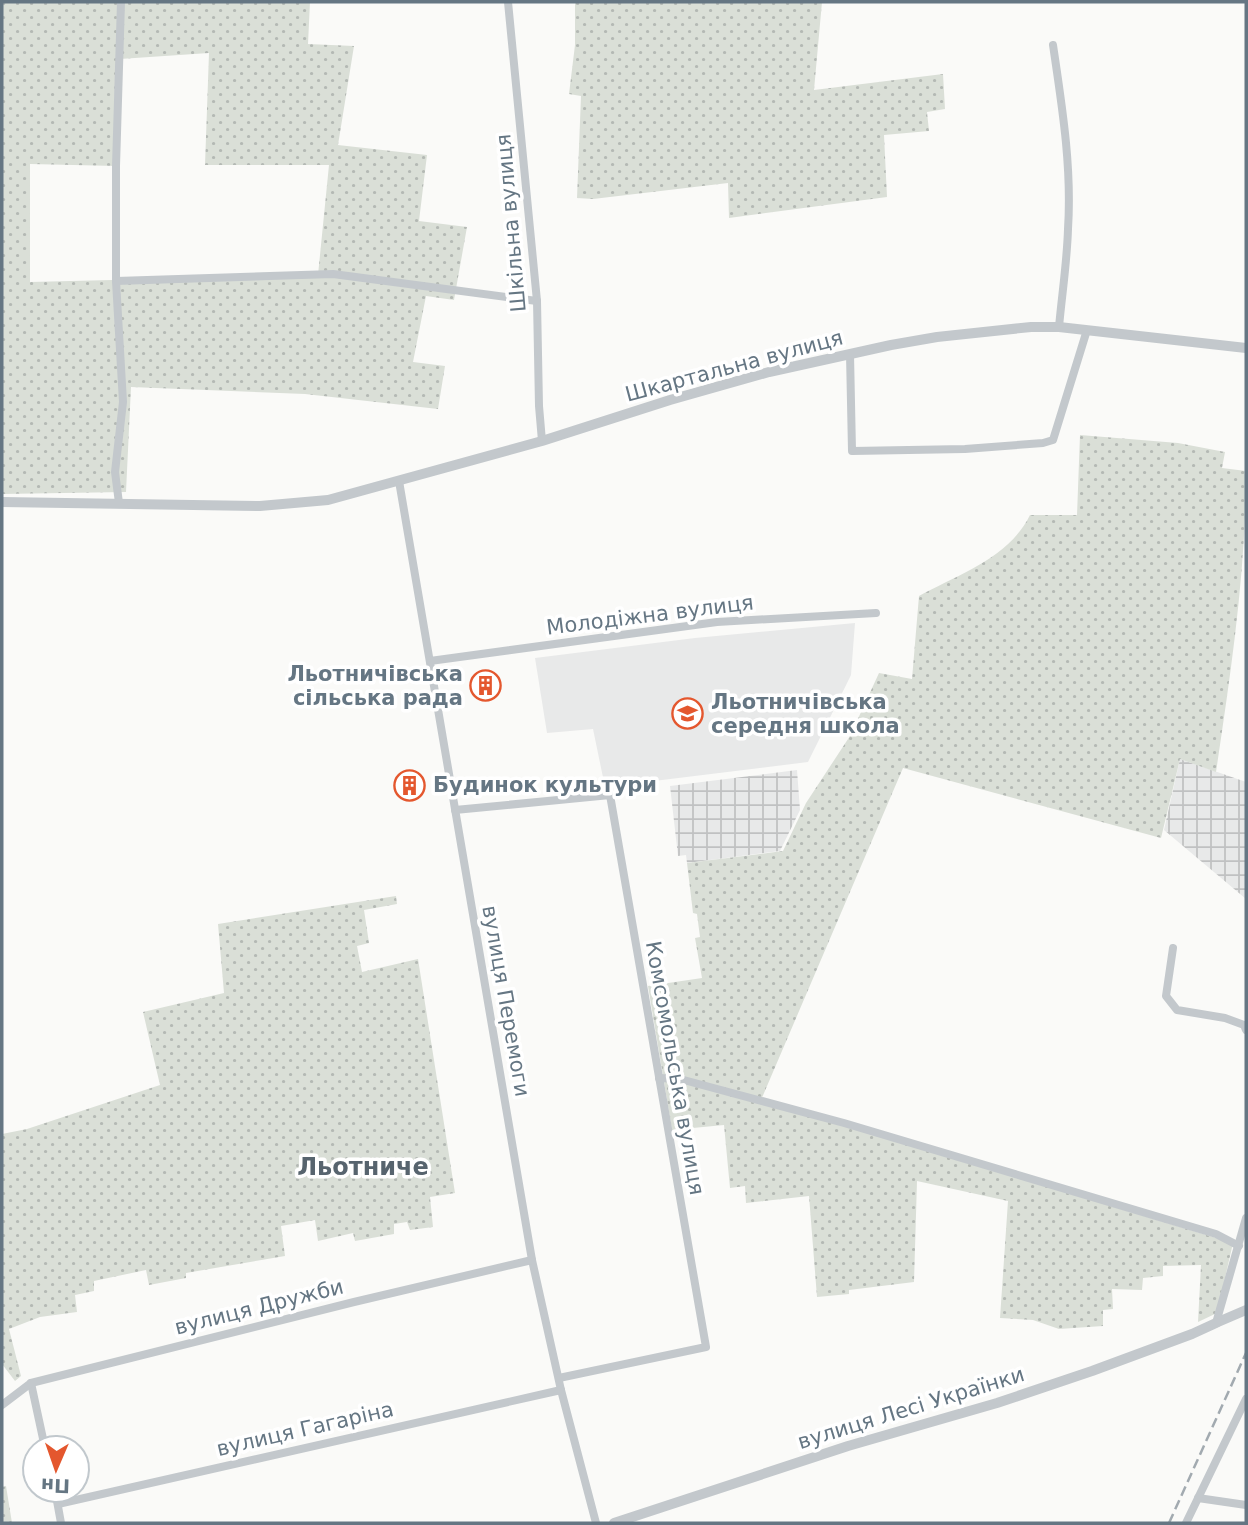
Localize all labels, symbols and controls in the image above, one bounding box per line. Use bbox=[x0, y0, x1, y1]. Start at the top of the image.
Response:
street label: Шкільна вулиця bbox=[491, 133, 531, 313]
street label: Шкартальна вулиця bbox=[623, 325, 845, 407]
street label: Молодіжна вулиця bbox=[545, 590, 755, 640]
place label: Льотничівська сільська рада bbox=[287, 662, 463, 710]
building icon: Льотничівська сільська рада bbox=[469, 669, 503, 703]
place label: Льотничівська середня школа bbox=[711, 690, 900, 738]
school or university icon: Льотничівська середня школа bbox=[671, 697, 705, 731]
building icon: Будинок культури bbox=[393, 768, 427, 802]
place label: Будинок культури bbox=[433, 773, 657, 797]
street label: вулиця Перемоги bbox=[477, 903, 535, 1099]
street label: Комсомольська вулиця bbox=[641, 939, 709, 1197]
district label: Льотниче bbox=[297, 1153, 429, 1181]
street label: вулиця Дружби bbox=[172, 1274, 346, 1340]
street label: вулиця Лесі Українки bbox=[795, 1362, 1027, 1454]
street label: вулиця Гагаріна bbox=[214, 1397, 396, 1461]
north arrow bbox=[21, 1434, 91, 1504]
text: Пн bbox=[41, 1474, 70, 1497]

